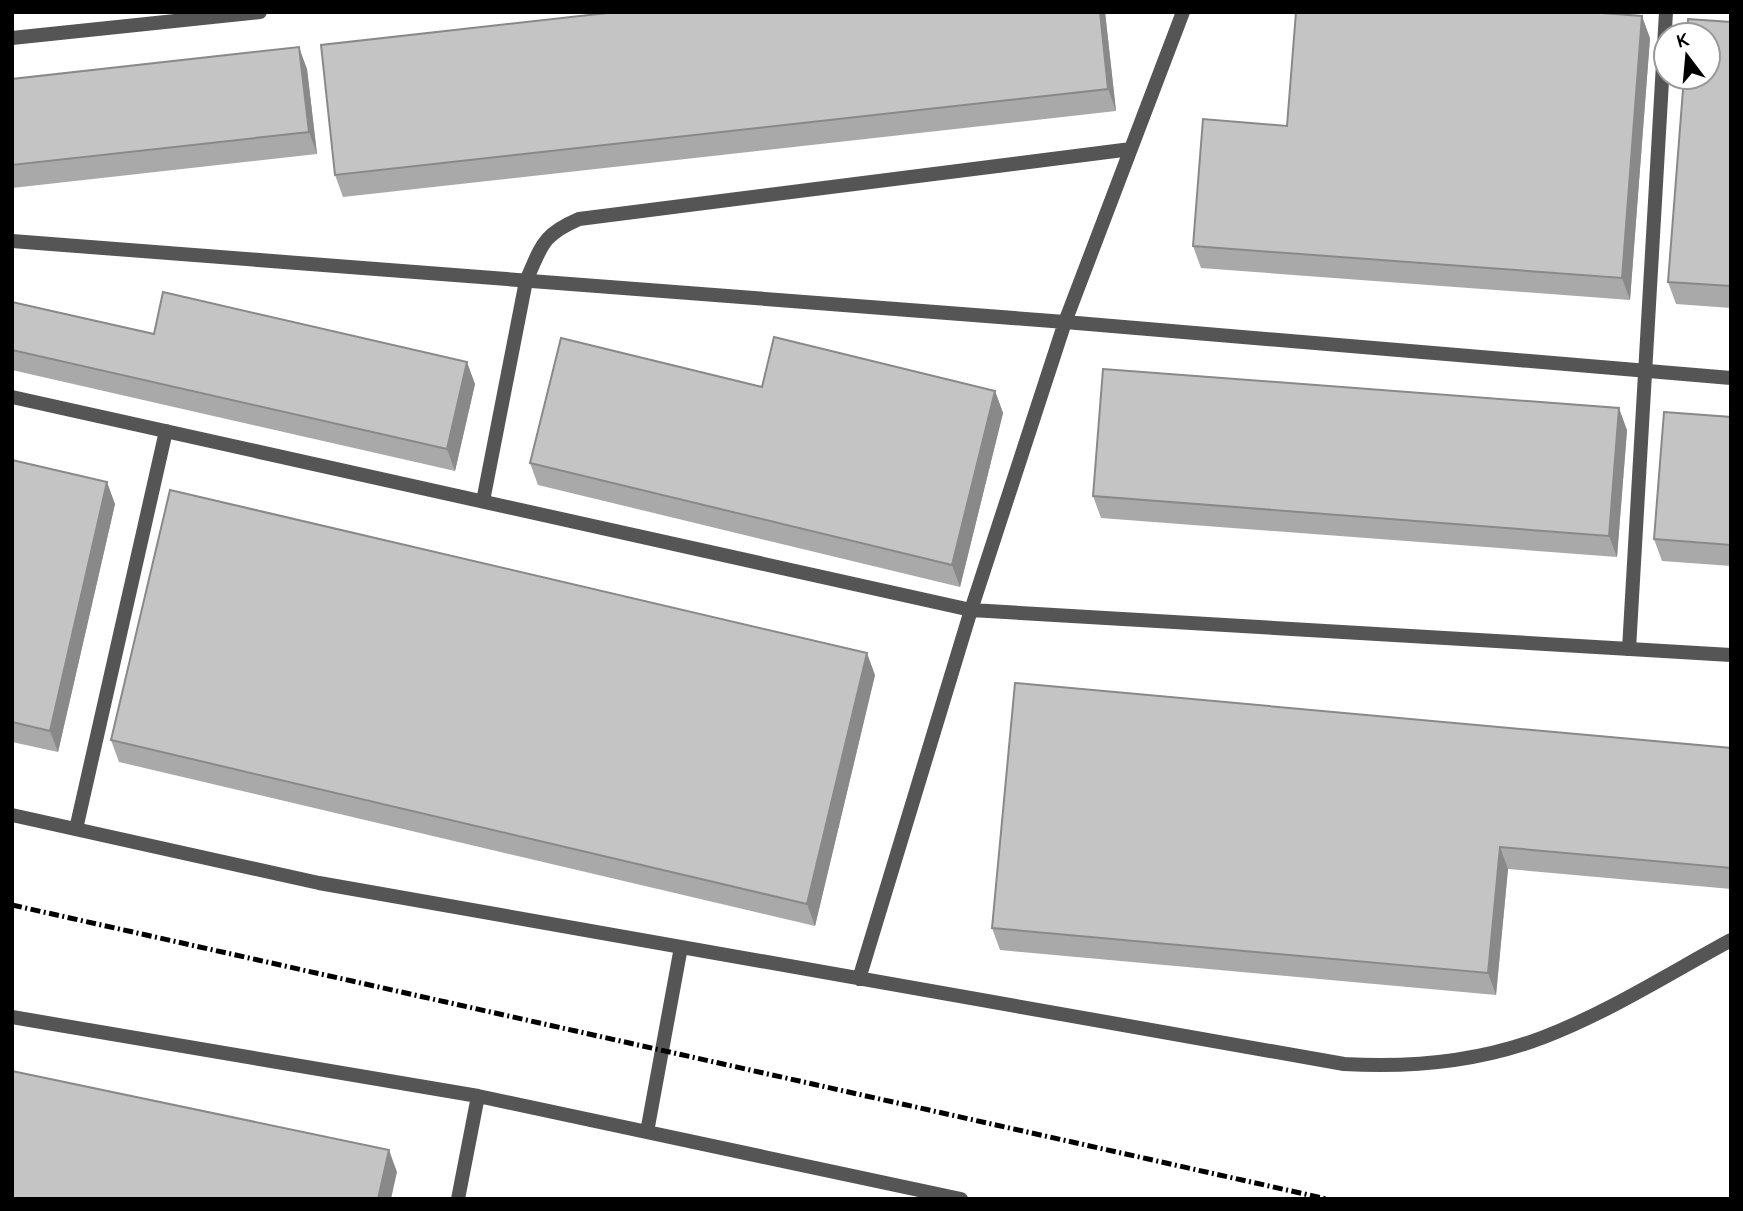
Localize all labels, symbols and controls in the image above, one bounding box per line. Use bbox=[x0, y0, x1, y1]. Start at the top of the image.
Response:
north arrow bbox=[1652, 21, 1722, 91]
text: K bbox=[1674, 28, 1692, 53]

